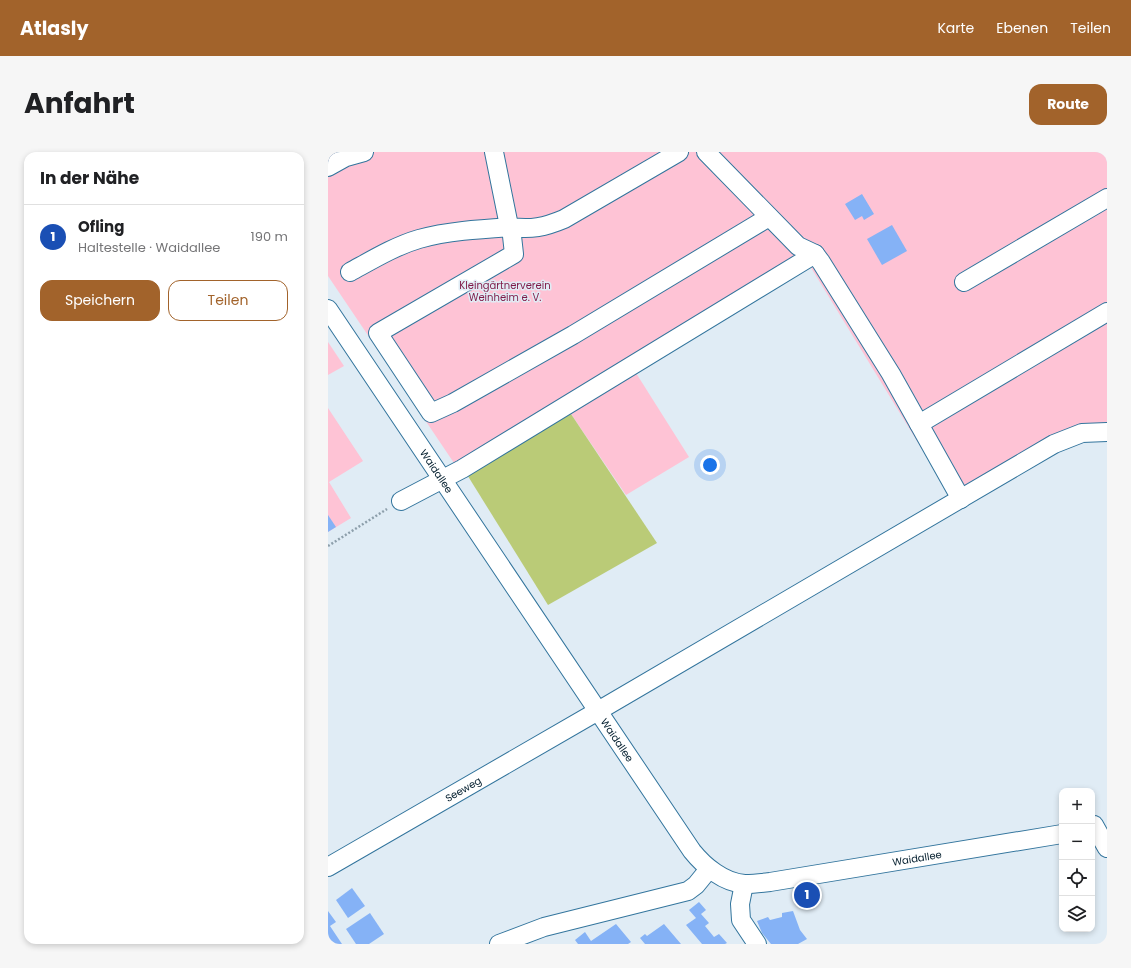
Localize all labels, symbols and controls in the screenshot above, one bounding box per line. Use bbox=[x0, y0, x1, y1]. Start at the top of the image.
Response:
text: Atlasly bbox=[20, 15, 88, 42]
text: Karte bbox=[937, 18, 974, 38]
text: Ebenen bbox=[996, 18, 1048, 38]
text: Teilen bbox=[1070, 18, 1111, 38]
text: Anfahrt bbox=[24, 84, 135, 123]
button: Route bbox=[1029, 84, 1107, 125]
text: In der Nähe bbox=[40, 166, 139, 190]
text: Ofling bbox=[78, 216, 124, 237]
text: 1 bbox=[51, 227, 55, 246]
text: 190 m bbox=[251, 227, 288, 246]
text: Haltestelle · Waidallee bbox=[78, 238, 220, 257]
park label: Kleingärtnerverein Weinheim e. V. bbox=[459, 278, 551, 305]
button: Speichern bbox=[40, 280, 160, 321]
button: Teilen bbox=[168, 280, 288, 321]
street label: Waidallee bbox=[416, 446, 456, 496]
your location bbox=[700, 455, 720, 475]
street label: Waidallee bbox=[597, 715, 637, 765]
street label: Seeweg bbox=[442, 773, 484, 806]
map controls bbox=[1059, 788, 1095, 932]
button: + bbox=[1059, 788, 1095, 824]
button: − bbox=[1059, 824, 1095, 860]
street label: Waidallee bbox=[891, 847, 943, 870]
button: locate bbox=[1059, 860, 1095, 896]
pin: 1 bbox=[794, 880, 820, 910]
button: layers bbox=[1059, 896, 1095, 932]

